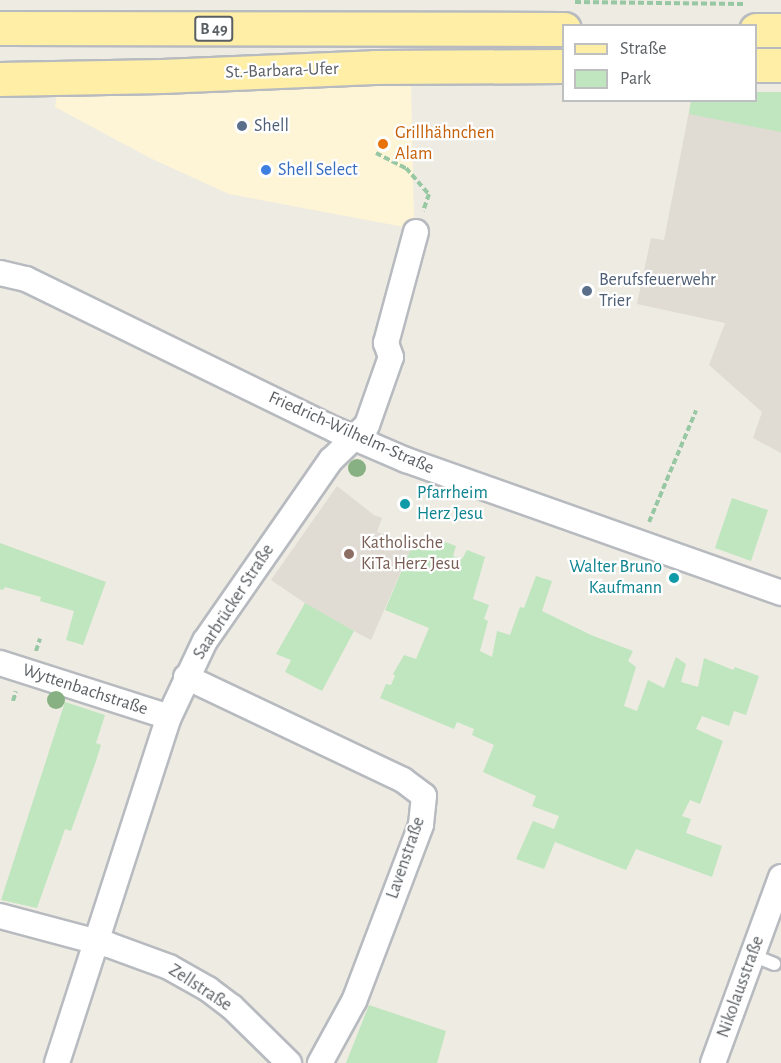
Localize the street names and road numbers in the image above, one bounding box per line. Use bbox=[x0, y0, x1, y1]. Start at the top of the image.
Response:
road number: B 49 bbox=[193, 16, 235, 42]
street label: St.-Barbara-Ufer bbox=[225, 58, 339, 84]
street label: Friedrich-Wilhelm-Straße bbox=[265, 387, 437, 479]
street label: Saarbrücker Straße bbox=[189, 540, 279, 664]
street label: Wyttenbachstraße bbox=[20, 660, 150, 720]
street label: Lavenstraße bbox=[382, 814, 430, 902]
street label: Nikolausstraße bbox=[713, 933, 769, 1041]
street label: Zellstraße bbox=[164, 960, 236, 1016]

